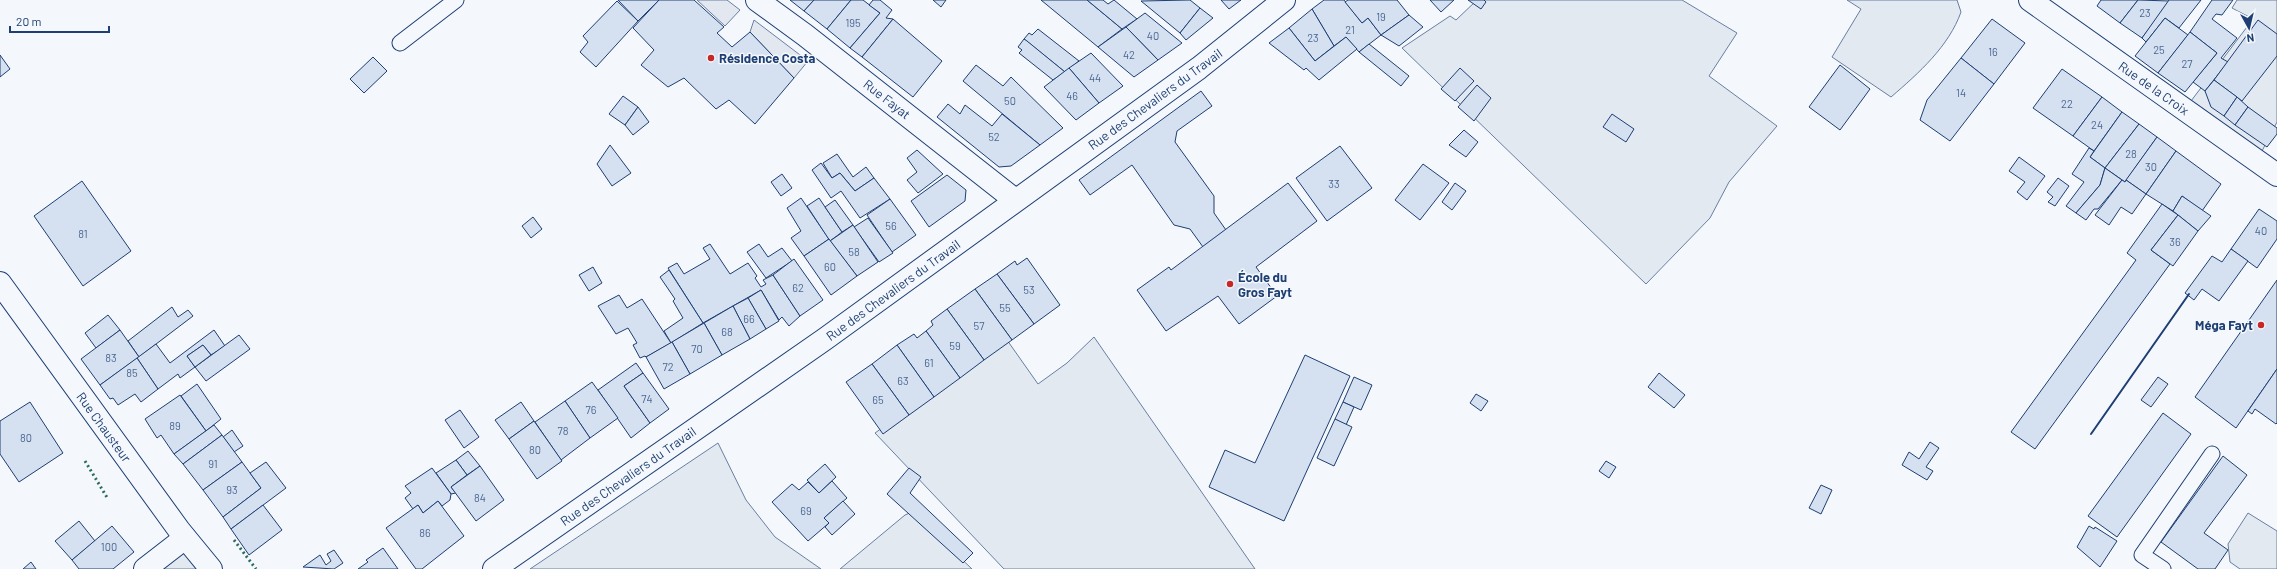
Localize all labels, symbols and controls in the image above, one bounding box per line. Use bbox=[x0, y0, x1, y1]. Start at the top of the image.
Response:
house number: 23 bbox=[2139, 6, 2151, 19]
scale bar bbox=[10, 8, 109, 34]
north arrow bbox=[2229, 8, 2269, 48]
house number: 19 bbox=[1376, 10, 1386, 23]
text: 20 m bbox=[16, 14, 42, 28]
house number: 195 bbox=[845, 16, 861, 29]
house number: 21 bbox=[1345, 23, 1355, 36]
house number: 40 bbox=[1147, 29, 1159, 42]
house number: 23 bbox=[1307, 31, 1319, 44]
text: N bbox=[2246, 31, 2255, 45]
house number: 25 bbox=[2153, 43, 2165, 56]
street label: Rue des Chevaliers du Travail bbox=[1085, 45, 1225, 153]
house number: 16 bbox=[1988, 45, 1998, 58]
house number: 42 bbox=[1123, 48, 1135, 61]
place label: Résidence Costa bbox=[719, 50, 815, 66]
marker: Résidence Costa bbox=[706, 53, 716, 63]
house number: 27 bbox=[2181, 57, 2193, 70]
street label: Rue de la Croix bbox=[2116, 58, 2192, 118]
house number: 44 bbox=[1089, 71, 1101, 84]
street label: Rue Fayat bbox=[860, 76, 914, 122]
house number: 14 bbox=[1956, 86, 1966, 99]
house number: 46 bbox=[1066, 89, 1078, 102]
house number: 50 bbox=[1004, 94, 1016, 107]
house number: 22 bbox=[2061, 97, 2073, 110]
house number: 24 bbox=[2091, 118, 2103, 131]
house number: 52 bbox=[988, 130, 1000, 143]
house number: 28 bbox=[2125, 147, 2137, 160]
house number: 30 bbox=[2145, 160, 2157, 173]
house number: 33 bbox=[1328, 177, 1340, 190]
house number: 56 bbox=[885, 219, 897, 232]
house number: 40 bbox=[2255, 224, 2267, 237]
house number: 81 bbox=[78, 227, 88, 240]
house number: 36 bbox=[2169, 235, 2181, 248]
street label: Rue des Chevaliers du Travail bbox=[823, 236, 963, 344]
house number: 58 bbox=[848, 245, 860, 258]
house number: 60 bbox=[824, 260, 836, 273]
place label: École du Gros Fayt bbox=[1238, 269, 1292, 300]
marker: École du Gros Fayt bbox=[1225, 279, 1235, 289]
house number: 62 bbox=[792, 281, 804, 294]
house number: 53 bbox=[1023, 283, 1035, 296]
house number: 55 bbox=[999, 301, 1011, 314]
house number: 66 bbox=[743, 312, 755, 325]
place label: Méga Fayt bbox=[2195, 317, 2253, 333]
house number: 57 bbox=[974, 319, 984, 332]
marker: Méga Fayt bbox=[2256, 320, 2266, 330]
house number: 68 bbox=[721, 325, 733, 338]
house number: 59 bbox=[949, 339, 961, 352]
house number: 70 bbox=[691, 342, 703, 355]
house number: 83 bbox=[105, 351, 117, 364]
house number: 61 bbox=[924, 356, 934, 369]
house number: 72 bbox=[662, 360, 674, 373]
house number: 85 bbox=[126, 366, 138, 379]
house number: 63 bbox=[897, 374, 909, 387]
street label: Rue Chausteur bbox=[73, 389, 135, 465]
house number: 74 bbox=[641, 392, 653, 405]
house number: 65 bbox=[872, 393, 884, 406]
house number: 76 bbox=[586, 403, 597, 416]
house number: 89 bbox=[169, 419, 181, 432]
street label: Rue des Chevaliers du Travail bbox=[557, 423, 699, 529]
house number: 78 bbox=[558, 424, 569, 437]
house number: 80 bbox=[20, 431, 32, 444]
house number: 80 bbox=[529, 443, 541, 456]
house number: 91 bbox=[208, 457, 218, 470]
house number: 93 bbox=[226, 483, 238, 496]
house number: 84 bbox=[474, 491, 486, 504]
house number: 69 bbox=[800, 504, 812, 517]
house number: 86 bbox=[419, 526, 431, 539]
house number: 100 bbox=[101, 540, 117, 553]

